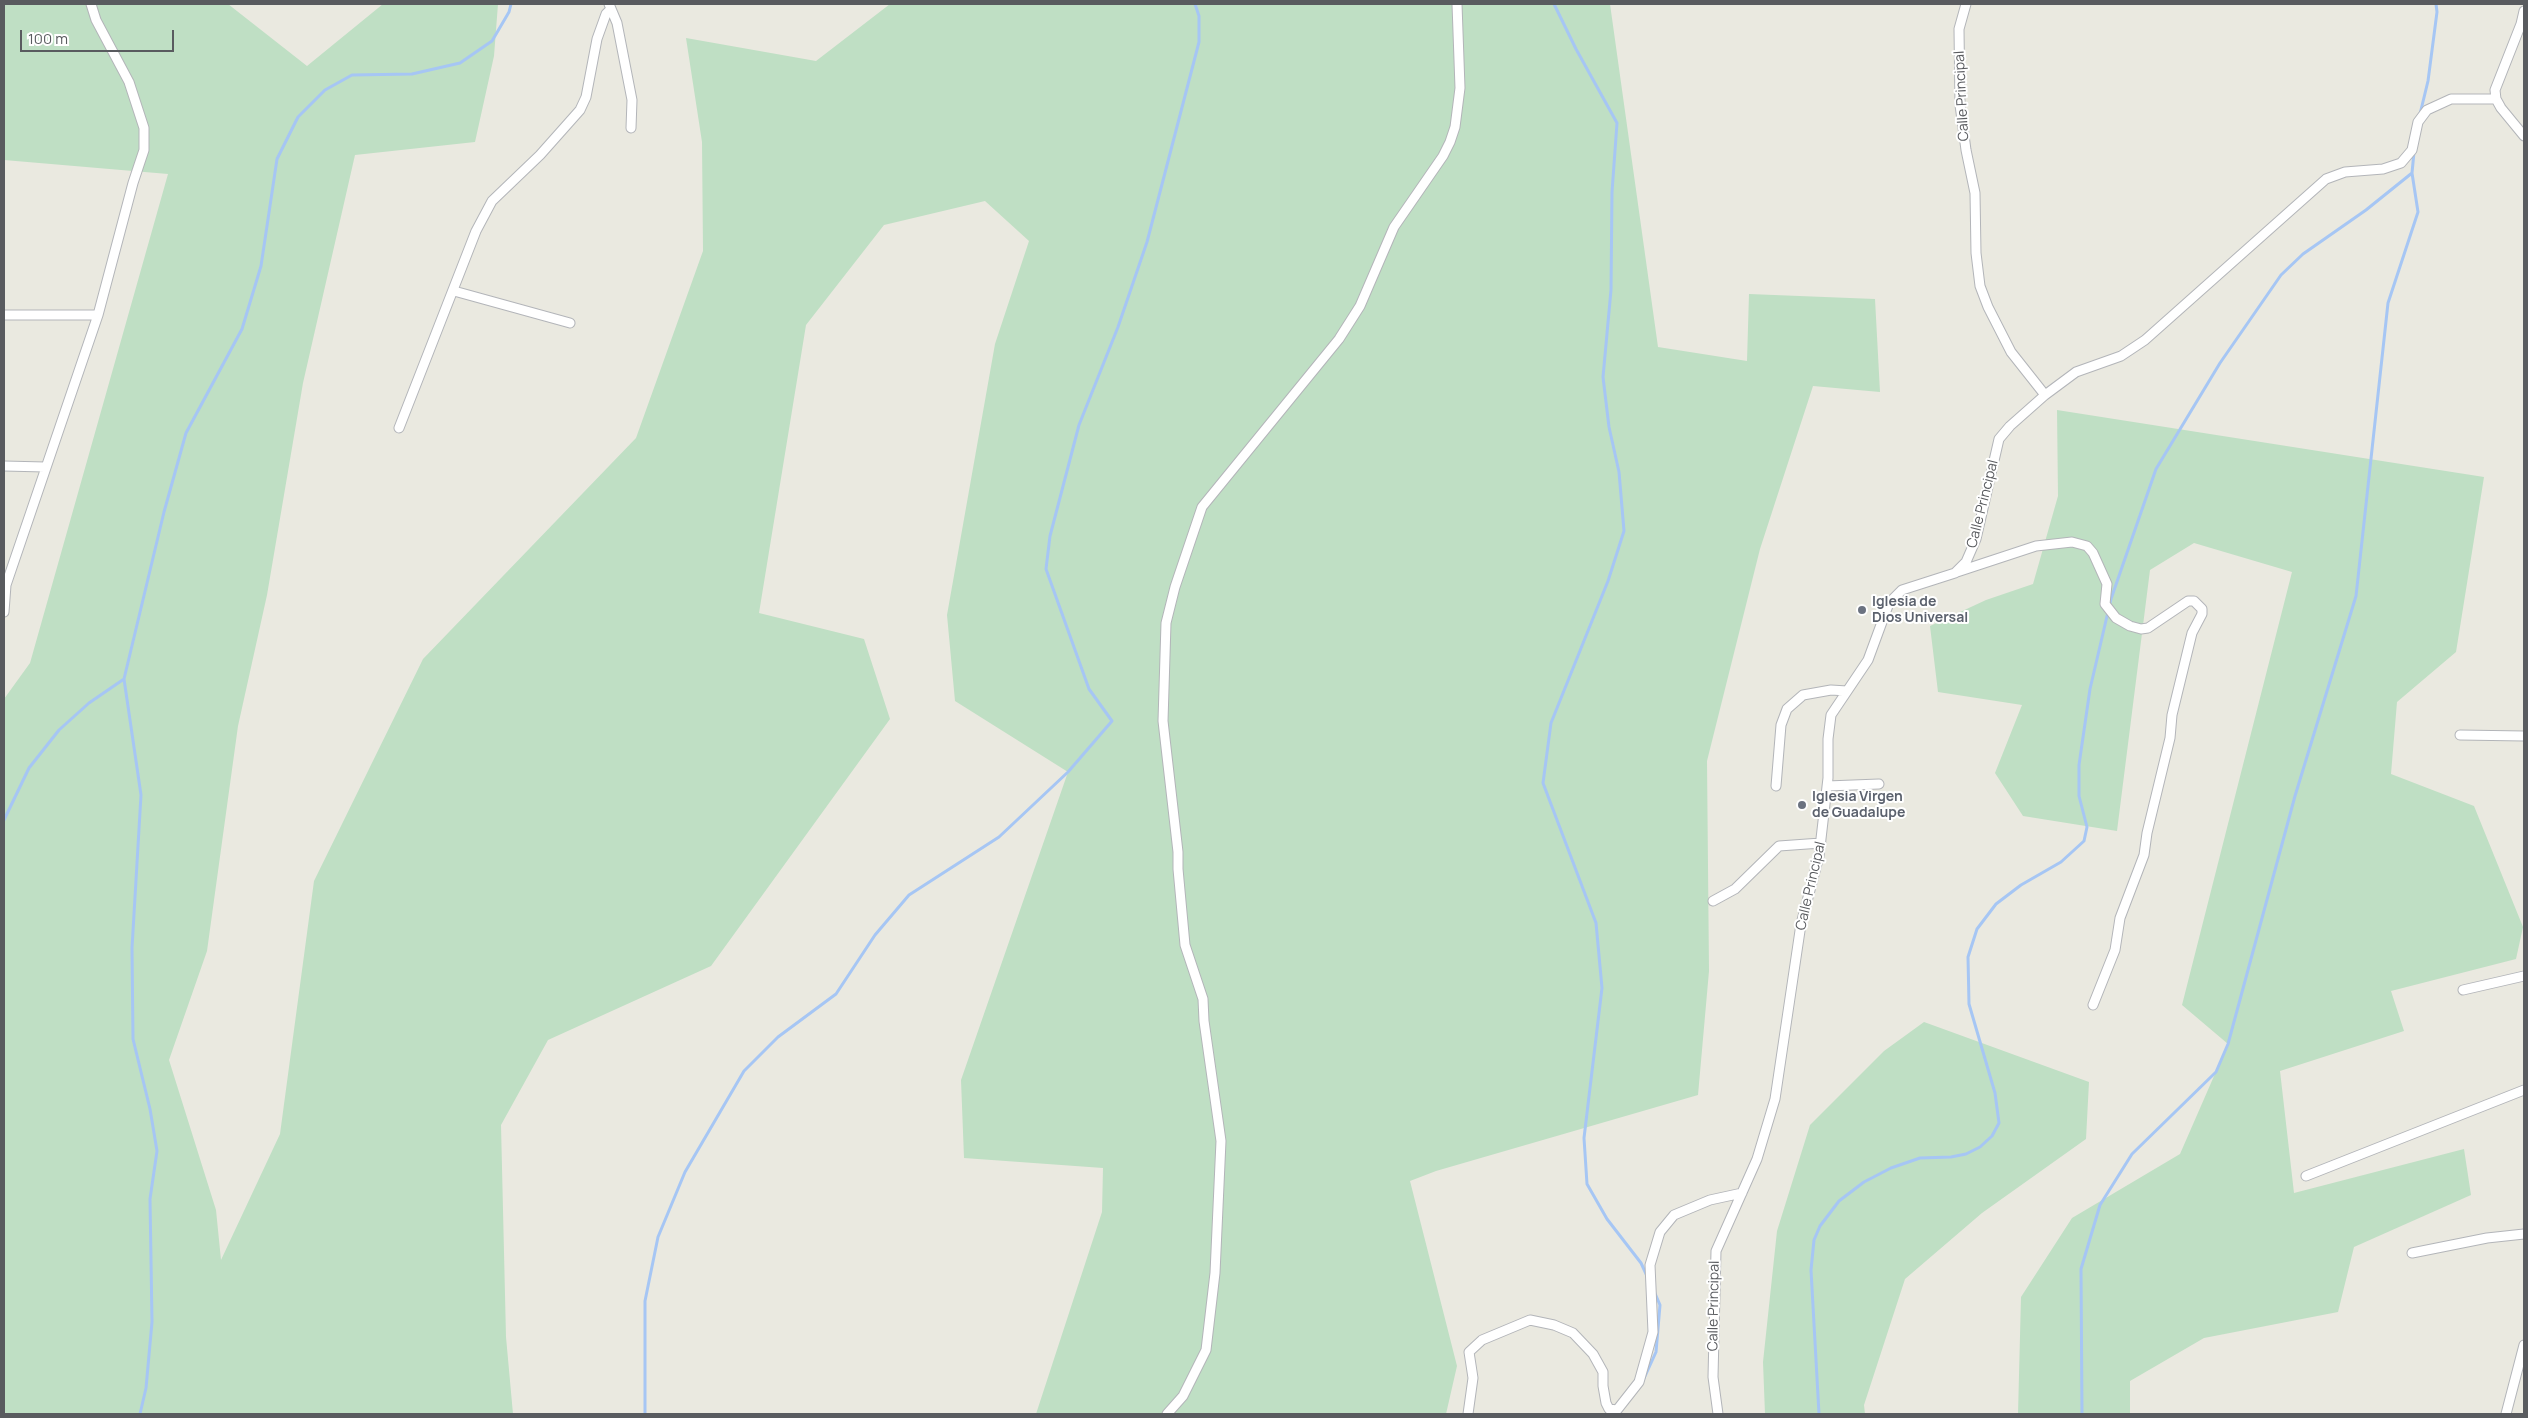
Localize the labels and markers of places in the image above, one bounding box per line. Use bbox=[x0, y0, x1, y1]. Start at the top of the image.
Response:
place label: Iglesia de Dios Universal bbox=[1872, 594, 1968, 626]
marker: Iglesia de Dios Universal bbox=[1856, 604, 1868, 616]
place label: Iglesia Virgen de Guadalupe bbox=[1812, 789, 1905, 822]
marker: Iglesia Virgen de Guadalupe bbox=[1796, 799, 1808, 811]

